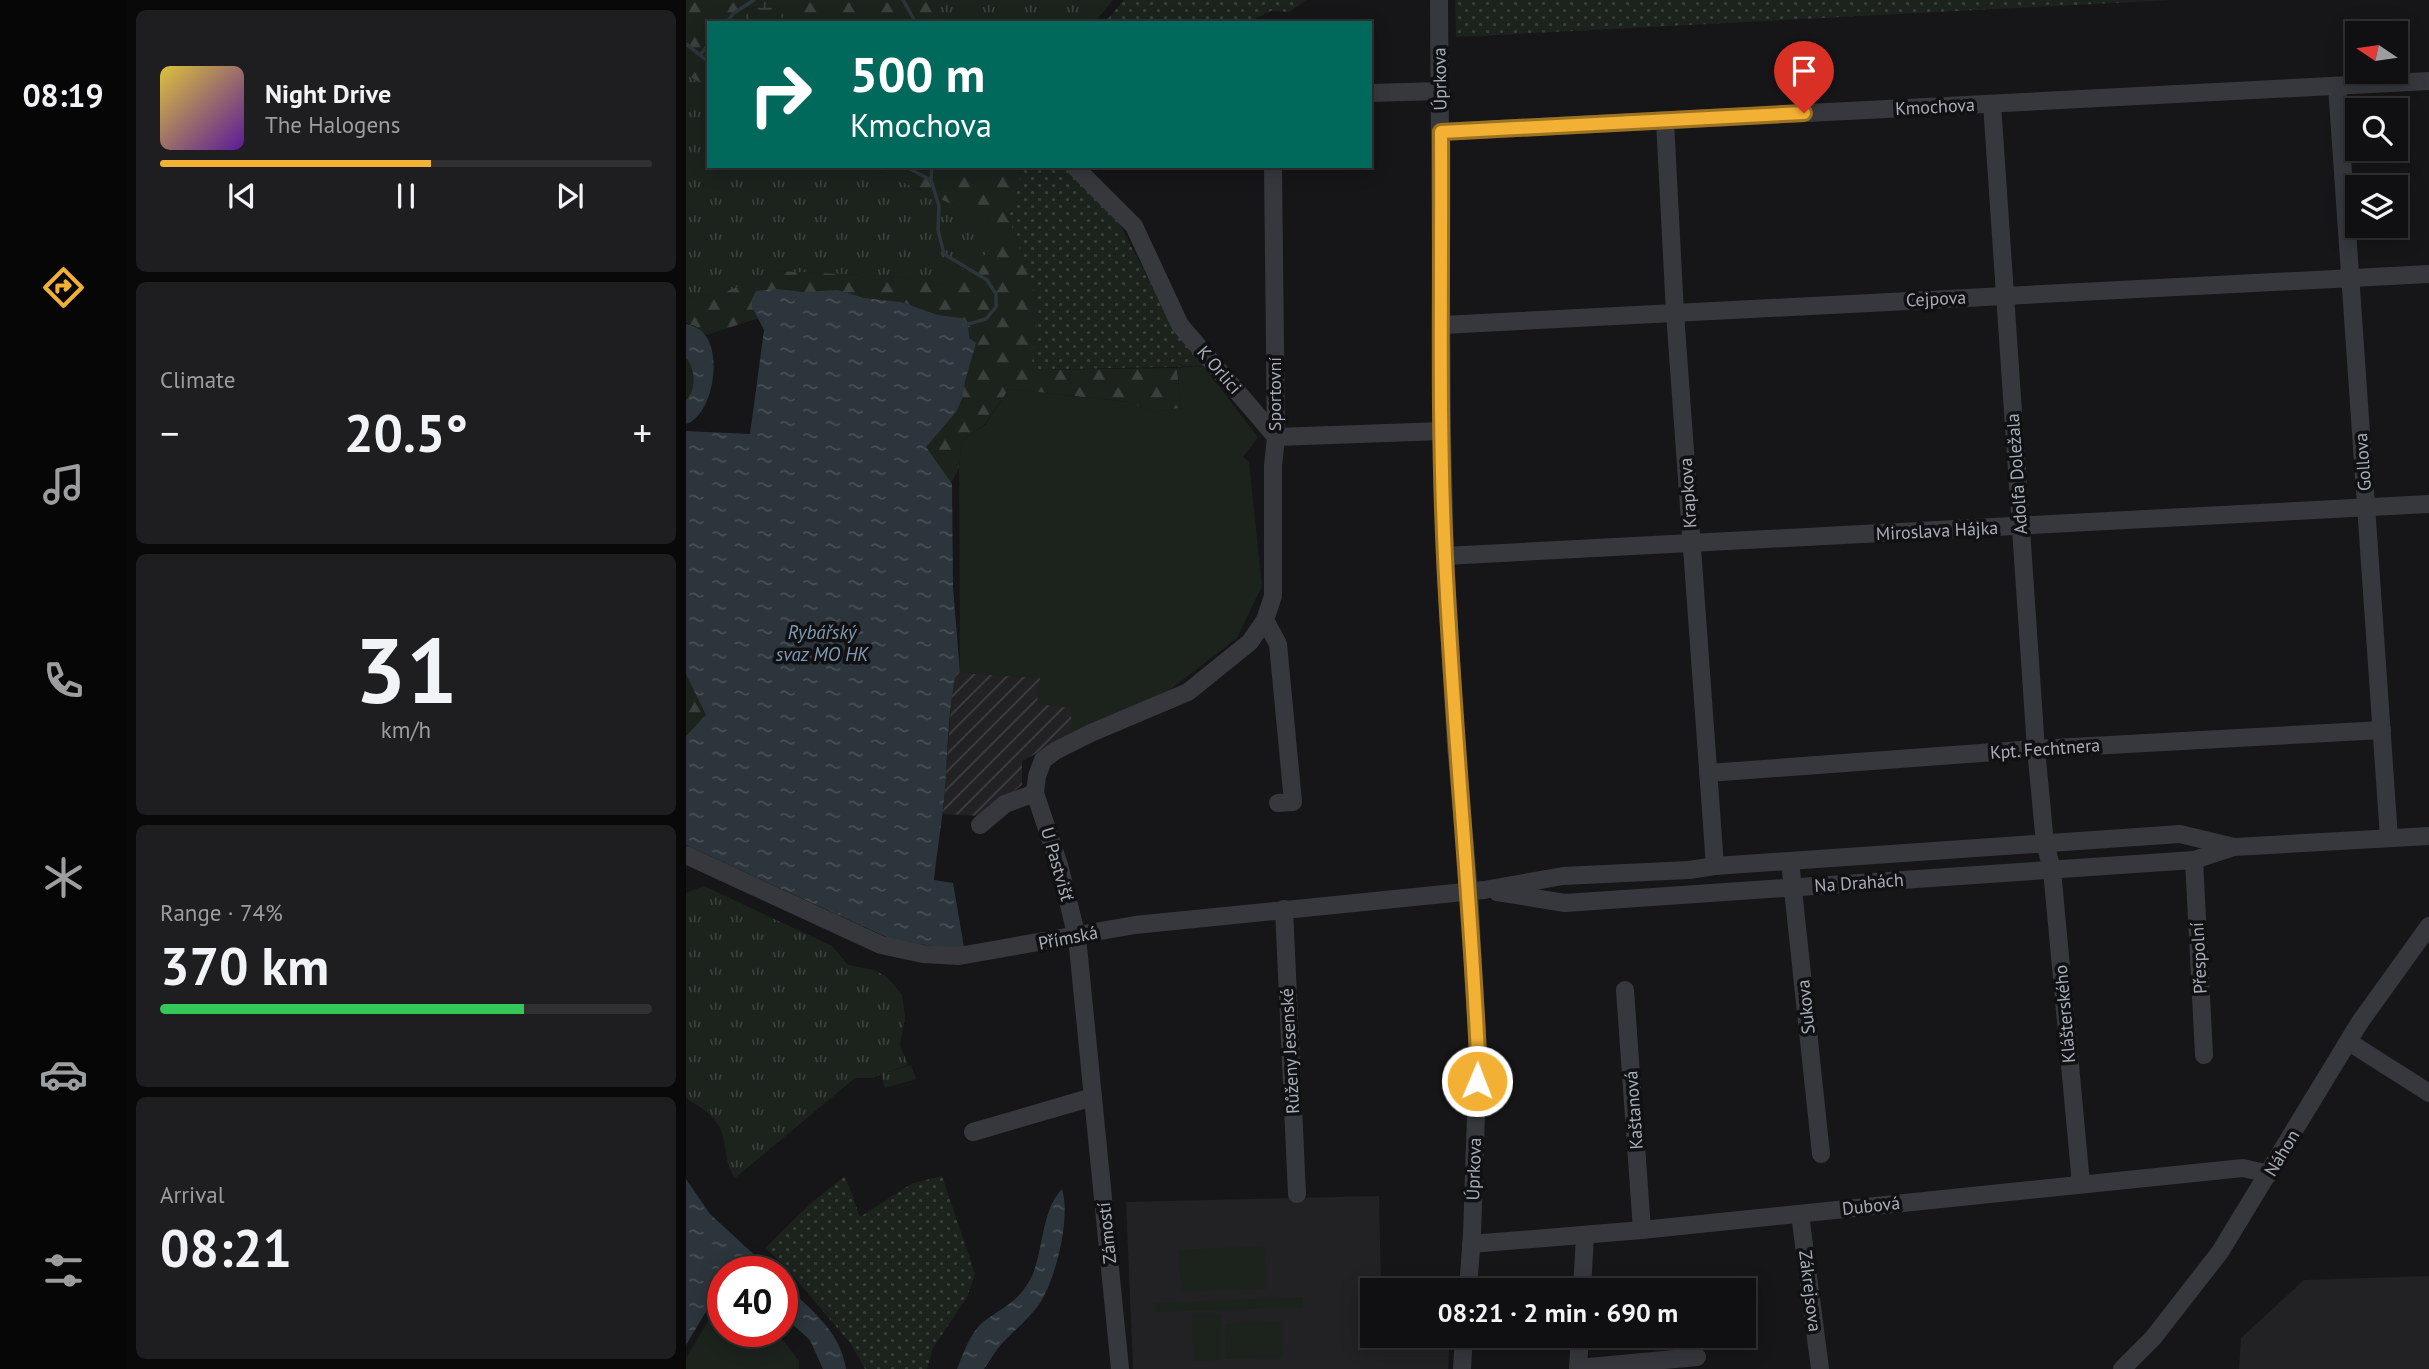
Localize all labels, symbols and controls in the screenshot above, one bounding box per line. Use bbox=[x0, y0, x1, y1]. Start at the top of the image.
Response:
north arrow bbox=[2345, 21, 2408, 84]
map controls bbox=[2345, 21, 2408, 238]
pin bbox=[1774, 41, 1834, 113]
text: 500 m bbox=[850, 42, 985, 106]
street label: Úprkova bbox=[1427, 47, 1452, 111]
icon: right bbox=[735, 49, 826, 140]
icon: arrive bbox=[1785, 52, 1823, 90]
text: 08:19 bbox=[22, 74, 104, 116]
text: Night Drive bbox=[265, 77, 391, 110]
street label: Kmochova bbox=[1895, 93, 1975, 120]
button: search bbox=[2345, 98, 2408, 161]
text: Kmochova bbox=[850, 104, 992, 146]
text: The Halogens bbox=[265, 110, 400, 139]
button: layers bbox=[2345, 175, 2408, 238]
icon: previous bbox=[223, 177, 261, 215]
icon: pause bbox=[387, 177, 425, 215]
icon: next bbox=[551, 177, 589, 215]
icon: directions bbox=[39, 263, 88, 312]
street label: Cejpova bbox=[1905, 285, 1967, 312]
street label: K Orlici bbox=[1192, 341, 1247, 399]
street label: Sportovní bbox=[1263, 357, 1286, 431]
text: Climate bbox=[160, 365, 235, 394]
text: 20.5° bbox=[344, 399, 468, 466]
text: − bbox=[160, 408, 179, 457]
text: + bbox=[633, 408, 652, 457]
street label: Adolfa Doležala bbox=[2001, 413, 2032, 535]
street label: Gollova bbox=[2349, 432, 2376, 492]
street label: Krapkova bbox=[1674, 457, 1701, 529]
icon: music bbox=[39, 460, 88, 509]
street label: Miroslava Hájka bbox=[1875, 516, 1999, 545]
text: 31 bbox=[354, 610, 458, 728]
water label: Rybářský svaz MO HK bbox=[776, 620, 869, 666]
icon: phone bbox=[39, 656, 88, 705]
text: km/h bbox=[381, 715, 431, 744]
street label: Kpt. Fechtnera bbox=[1989, 733, 2101, 764]
street label: U Pastvišť bbox=[1036, 824, 1079, 903]
icon: climate bbox=[39, 853, 88, 902]
street label: Na Drahách bbox=[1814, 868, 1904, 897]
text: Range · 74% bbox=[160, 898, 283, 927]
street label: Přímská bbox=[1036, 920, 1100, 955]
street label: Přespolní bbox=[2185, 922, 2212, 994]
text: 370 km bbox=[160, 932, 329, 999]
street label: Klášterského bbox=[2049, 964, 2080, 1064]
street label: Sukova bbox=[1791, 979, 1820, 1035]
street label: Růženy Jesenské bbox=[1275, 988, 1304, 1114]
position arrow bbox=[1440, 1044, 1514, 1118]
icon: car bbox=[39, 1050, 88, 1099]
street label: Kaštanová bbox=[1619, 1070, 1648, 1150]
street label: Náhon bbox=[2259, 1125, 2304, 1180]
street label: Úprkova bbox=[1461, 1137, 1486, 1201]
text: Arrival bbox=[160, 1180, 224, 1209]
street label: Dubová bbox=[1841, 1191, 1901, 1220]
street label: Zámostí bbox=[1092, 1201, 1121, 1265]
text: 08:21 bbox=[160, 1214, 292, 1281]
icon: filters bbox=[39, 1246, 88, 1295]
street label: Zákrejsova bbox=[1794, 1249, 1827, 1333]
speed limit sign: 40 bbox=[707, 1256, 798, 1347]
text: 08:21 · 2 min · 690 m bbox=[1438, 1296, 1678, 1329]

